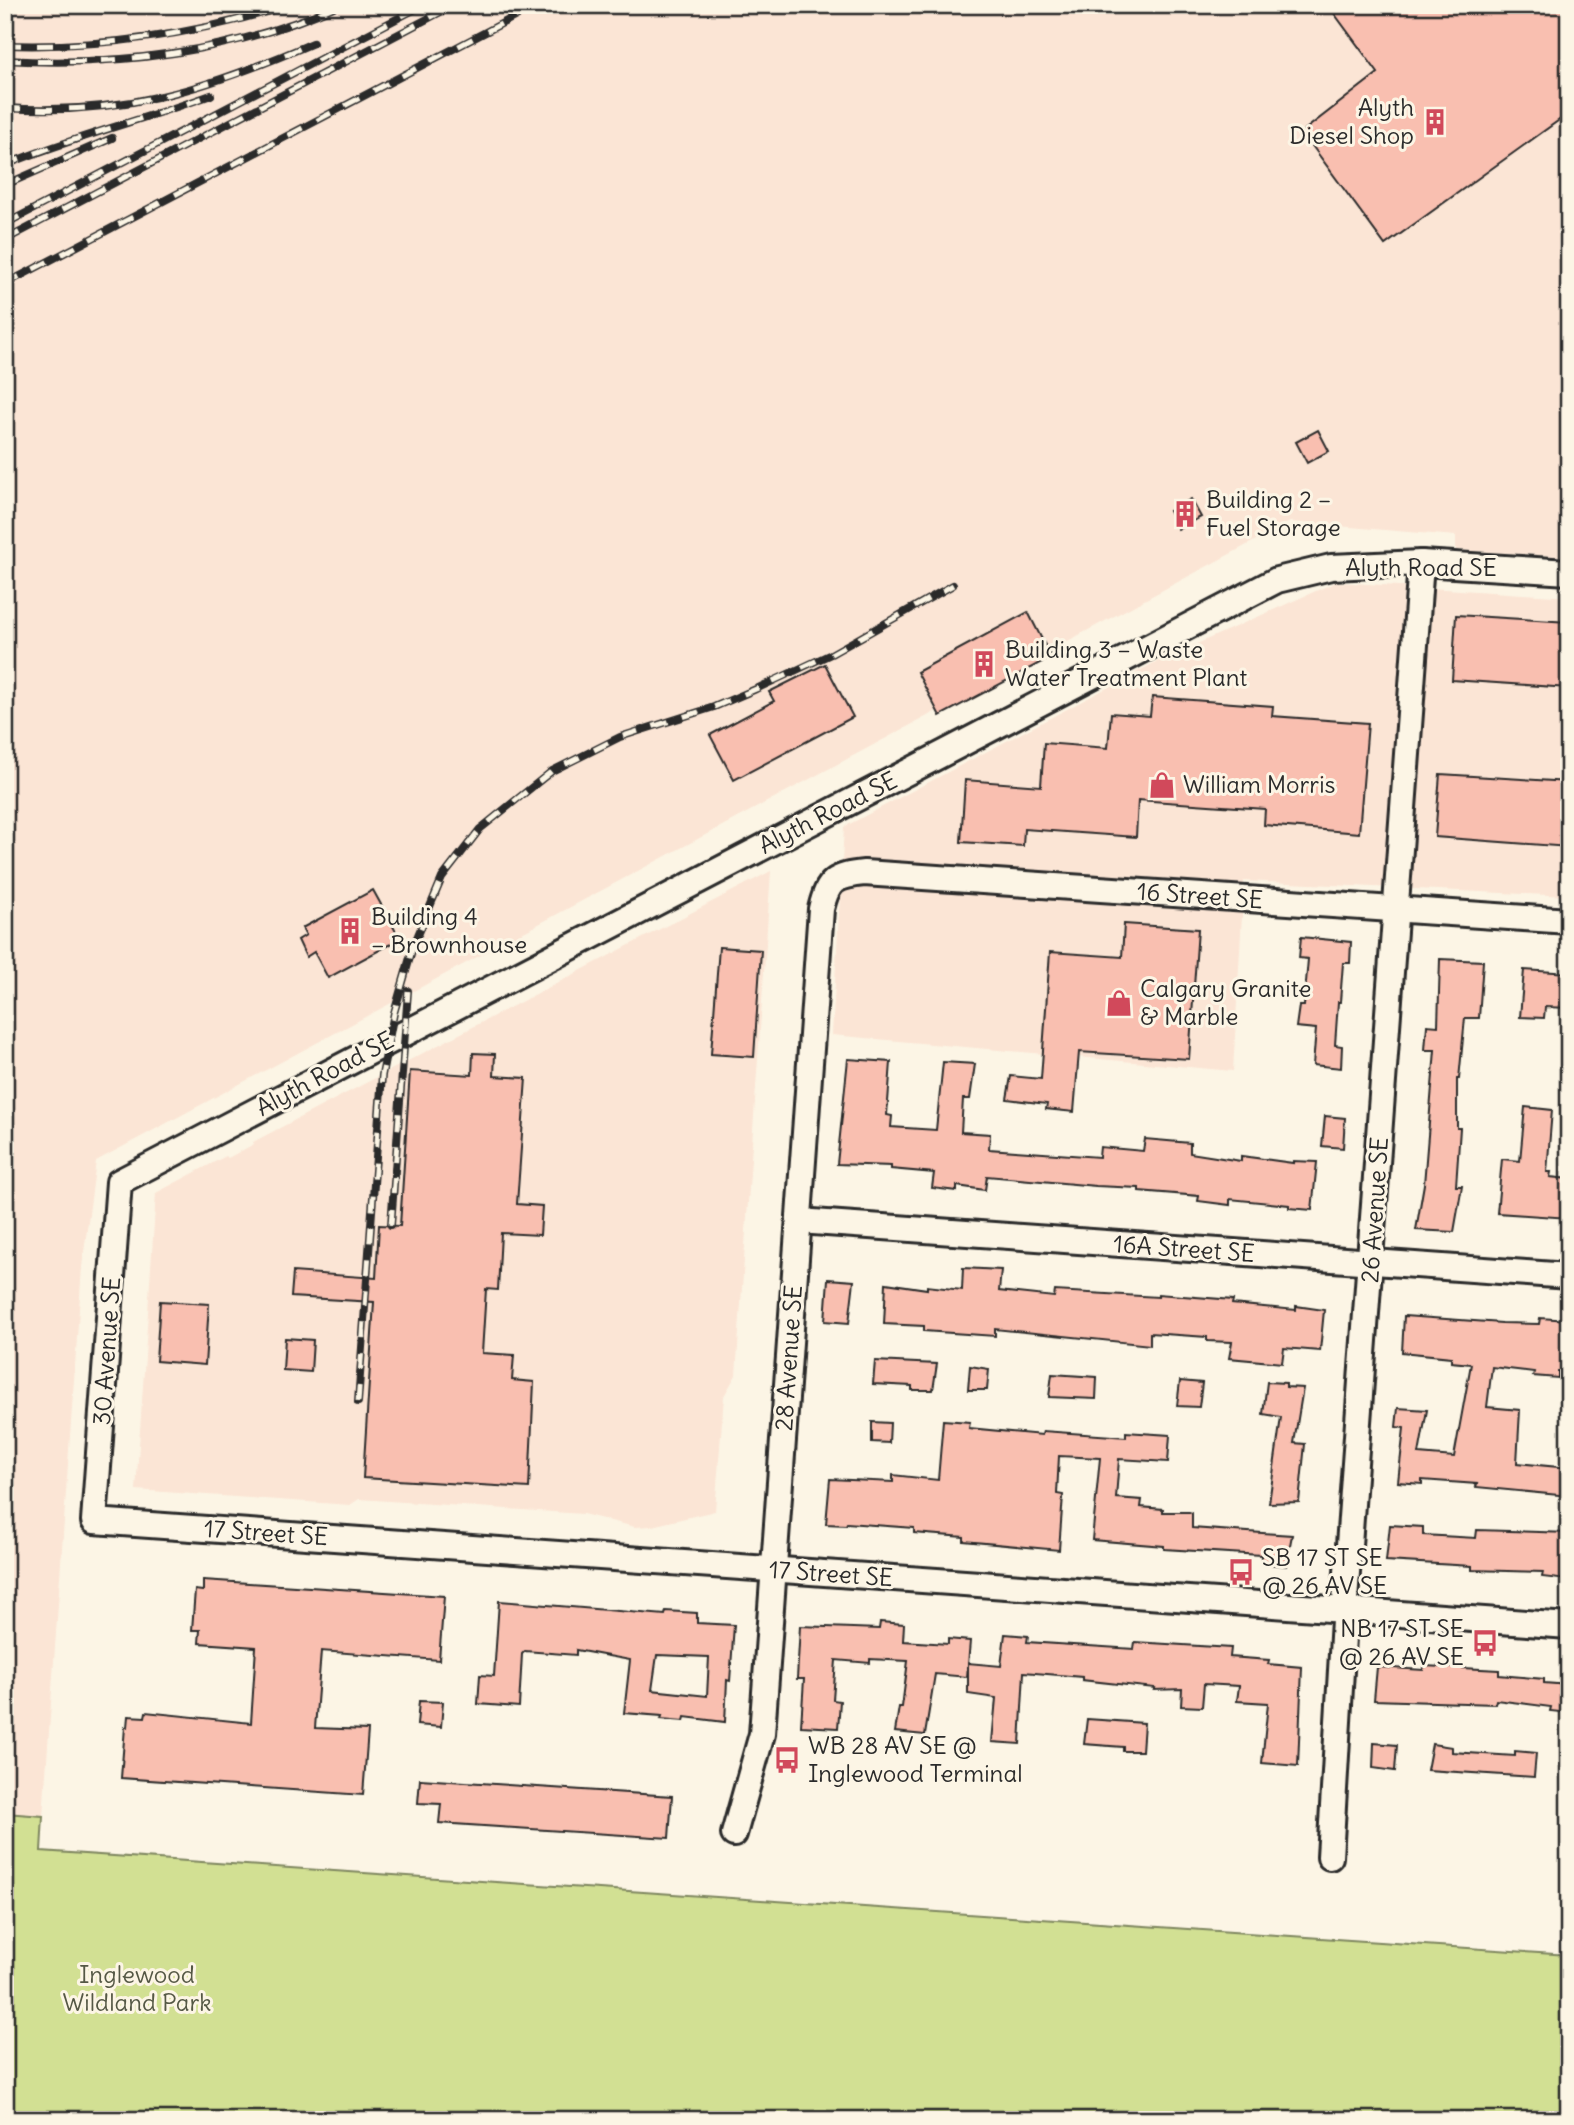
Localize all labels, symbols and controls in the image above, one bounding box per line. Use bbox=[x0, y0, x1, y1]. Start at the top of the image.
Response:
place label: Alyth Diesel Shop bbox=[1289, 92, 1414, 150]
building icon: Alyth Diesel Shop bbox=[1420, 107, 1450, 137]
place label: Building 2 – Fuel Storage bbox=[1206, 484, 1341, 542]
building icon: Building 2 – Fuel Storage bbox=[1170, 499, 1200, 529]
street label: Alyth Road SE bbox=[1345, 552, 1497, 582]
place label: Building 3 – Waste Water Treatment Plant bbox=[1005, 634, 1247, 692]
building icon: Building 3 – Waste Water Treatment Plant bbox=[969, 649, 999, 679]
street label: Alyth Road SE bbox=[753, 764, 902, 860]
place label: William Morris bbox=[1183, 769, 1335, 799]
shop icon: William Morris bbox=[1147, 770, 1177, 800]
street label: 16 Street SE bbox=[1136, 876, 1264, 914]
place label: Building 4 – Brownhouse bbox=[371, 901, 527, 959]
building icon: Building 4 – Brownhouse bbox=[335, 916, 365, 946]
place label: Calgary Granite & Marble bbox=[1140, 973, 1312, 1031]
shop icon: Calgary Granite & Marble bbox=[1104, 988, 1134, 1018]
street label: Alyth Road SE bbox=[251, 1024, 398, 1122]
street label: 26 Avenue SE bbox=[1354, 1136, 1394, 1284]
street label: 16A Street SE bbox=[1112, 1228, 1256, 1268]
street label: 30 Avenue SE bbox=[86, 1276, 126, 1426]
street label: 28 Avenue SE bbox=[768, 1284, 808, 1432]
street label: 17 Street SE bbox=[203, 1513, 329, 1551]
place label: SB 17 ST SE @ 26 AV SE bbox=[1262, 1542, 1387, 1600]
street label: 17 Street SE bbox=[768, 1554, 894, 1592]
bus stop icon: SB 17 ST SE @ 26 AV SE bbox=[1226, 1557, 1256, 1587]
place label: NB 17 ST SE @ 26 AV SE bbox=[1339, 1613, 1464, 1671]
bus stop icon: NB 17 ST SE @ 26 AV SE bbox=[1470, 1628, 1500, 1658]
place label: WB 28 AV SE @ Inglewood Terminal bbox=[808, 1730, 1023, 1788]
bus stop icon: WB 28 AV SE @ Inglewood Terminal bbox=[772, 1745, 802, 1775]
park label: Inglewood Wildland Park bbox=[62, 1959, 212, 2017]

